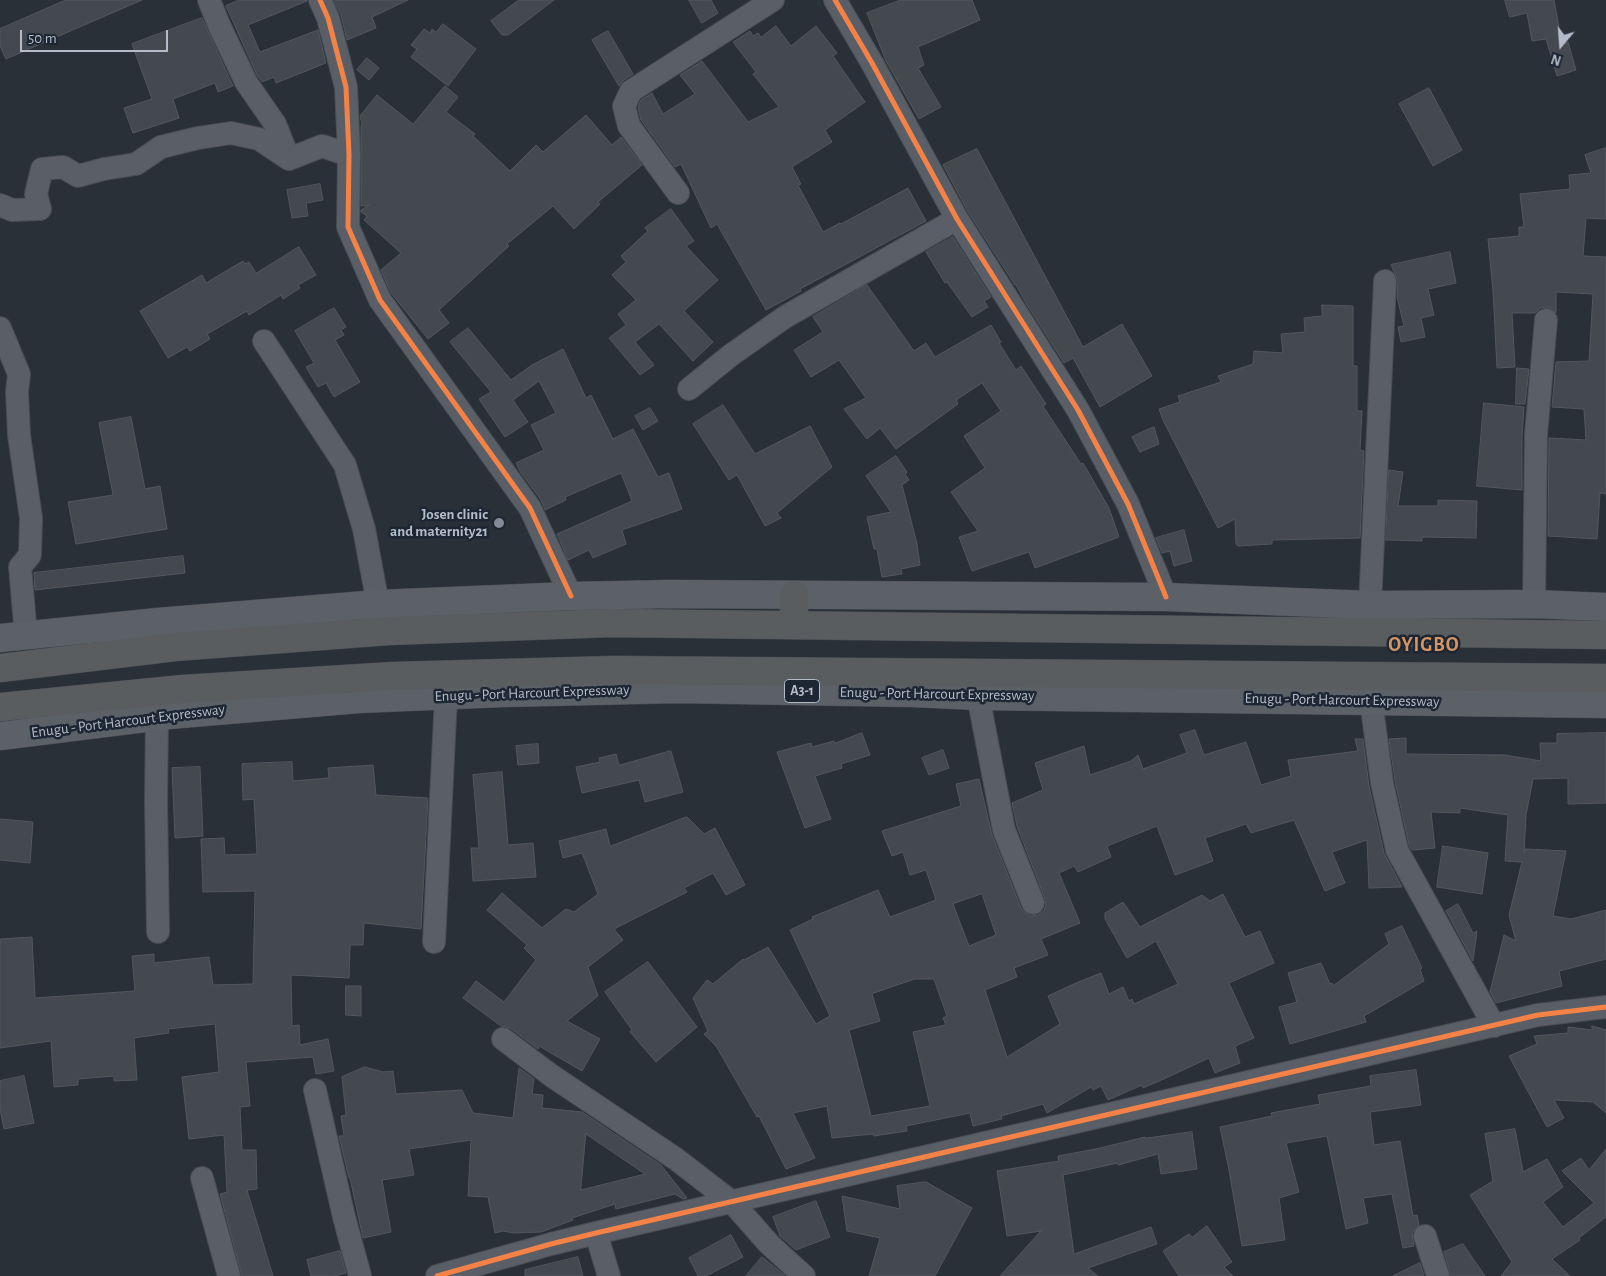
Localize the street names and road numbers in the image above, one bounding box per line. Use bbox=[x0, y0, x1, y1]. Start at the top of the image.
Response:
road number: A3-1 bbox=[784, 679, 820, 702]
street label: Enugu - Port Harcourt Expressway bbox=[434, 681, 630, 705]
street label: Enugu - Port Harcourt Expressway bbox=[839, 683, 1035, 705]
street label: Enugu - Port Harcourt Expressway bbox=[1244, 689, 1440, 711]
street label: Enugu - Port Harcourt Expressway bbox=[30, 700, 226, 742]

